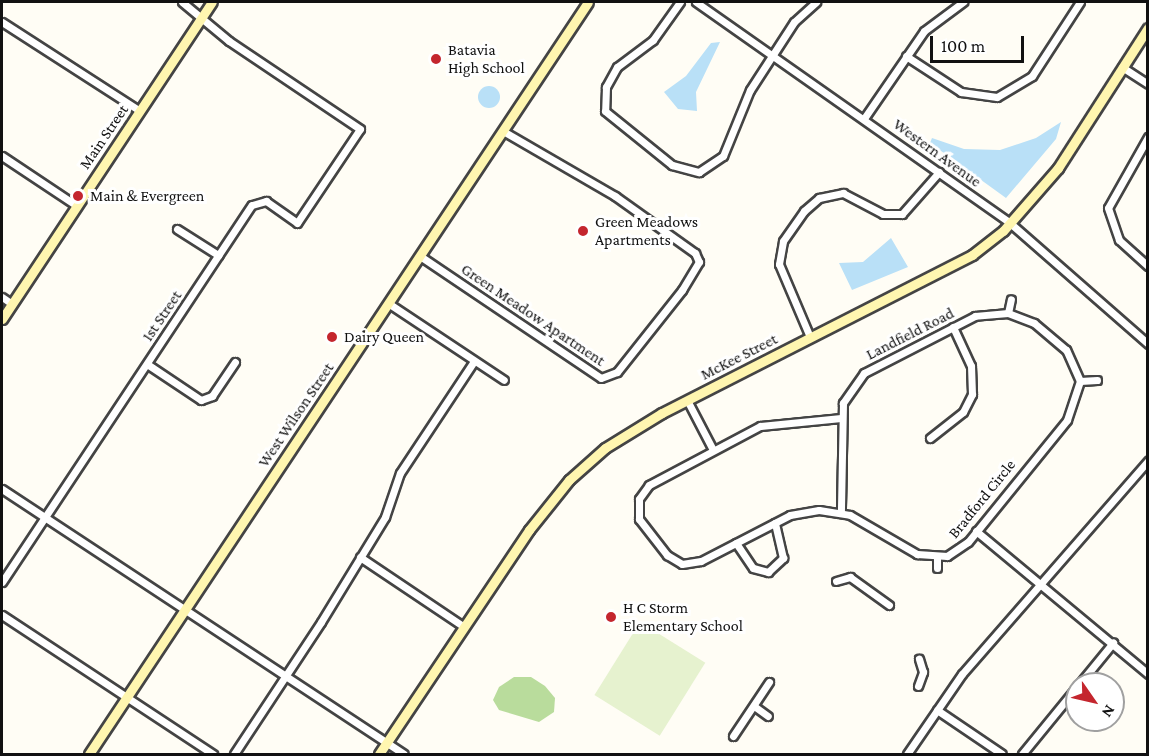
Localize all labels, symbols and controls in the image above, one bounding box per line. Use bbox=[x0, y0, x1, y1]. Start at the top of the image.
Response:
scale bar bbox=[933, 24, 1028, 62]
text: 100 m bbox=[941, 36, 985, 56]
place label: Batavia High School bbox=[448, 40, 525, 78]
marker: Batavia High School bbox=[429, 52, 443, 66]
street label: Main Street bbox=[75, 101, 133, 173]
street label: Western Avenue bbox=[889, 115, 985, 191]
place label: Main & Evergreen bbox=[90, 186, 204, 206]
marker: Main & Evergreen bbox=[71, 189, 85, 203]
place label: Green Meadows Apartments bbox=[595, 212, 698, 250]
marker: Green Meadows Apartments bbox=[576, 224, 590, 238]
street label: Green Meadow Apartment bbox=[457, 260, 609, 370]
street label: 1st Street bbox=[138, 287, 186, 345]
street label: Landfield Road bbox=[863, 304, 957, 364]
place label: Dairy Queen bbox=[344, 327, 424, 347]
street label: McKee Street bbox=[697, 329, 781, 385]
marker: Dairy Queen bbox=[325, 330, 339, 344]
street label: West Wilson Street bbox=[254, 359, 338, 471]
street label: Bradford Circle bbox=[944, 456, 1020, 542]
place label: H C Storm Elementary School bbox=[623, 598, 743, 636]
marker: H C Storm Elementary School bbox=[604, 610, 618, 624]
north arrow bbox=[1065, 672, 1125, 732]
text: N bbox=[1099, 702, 1119, 721]

